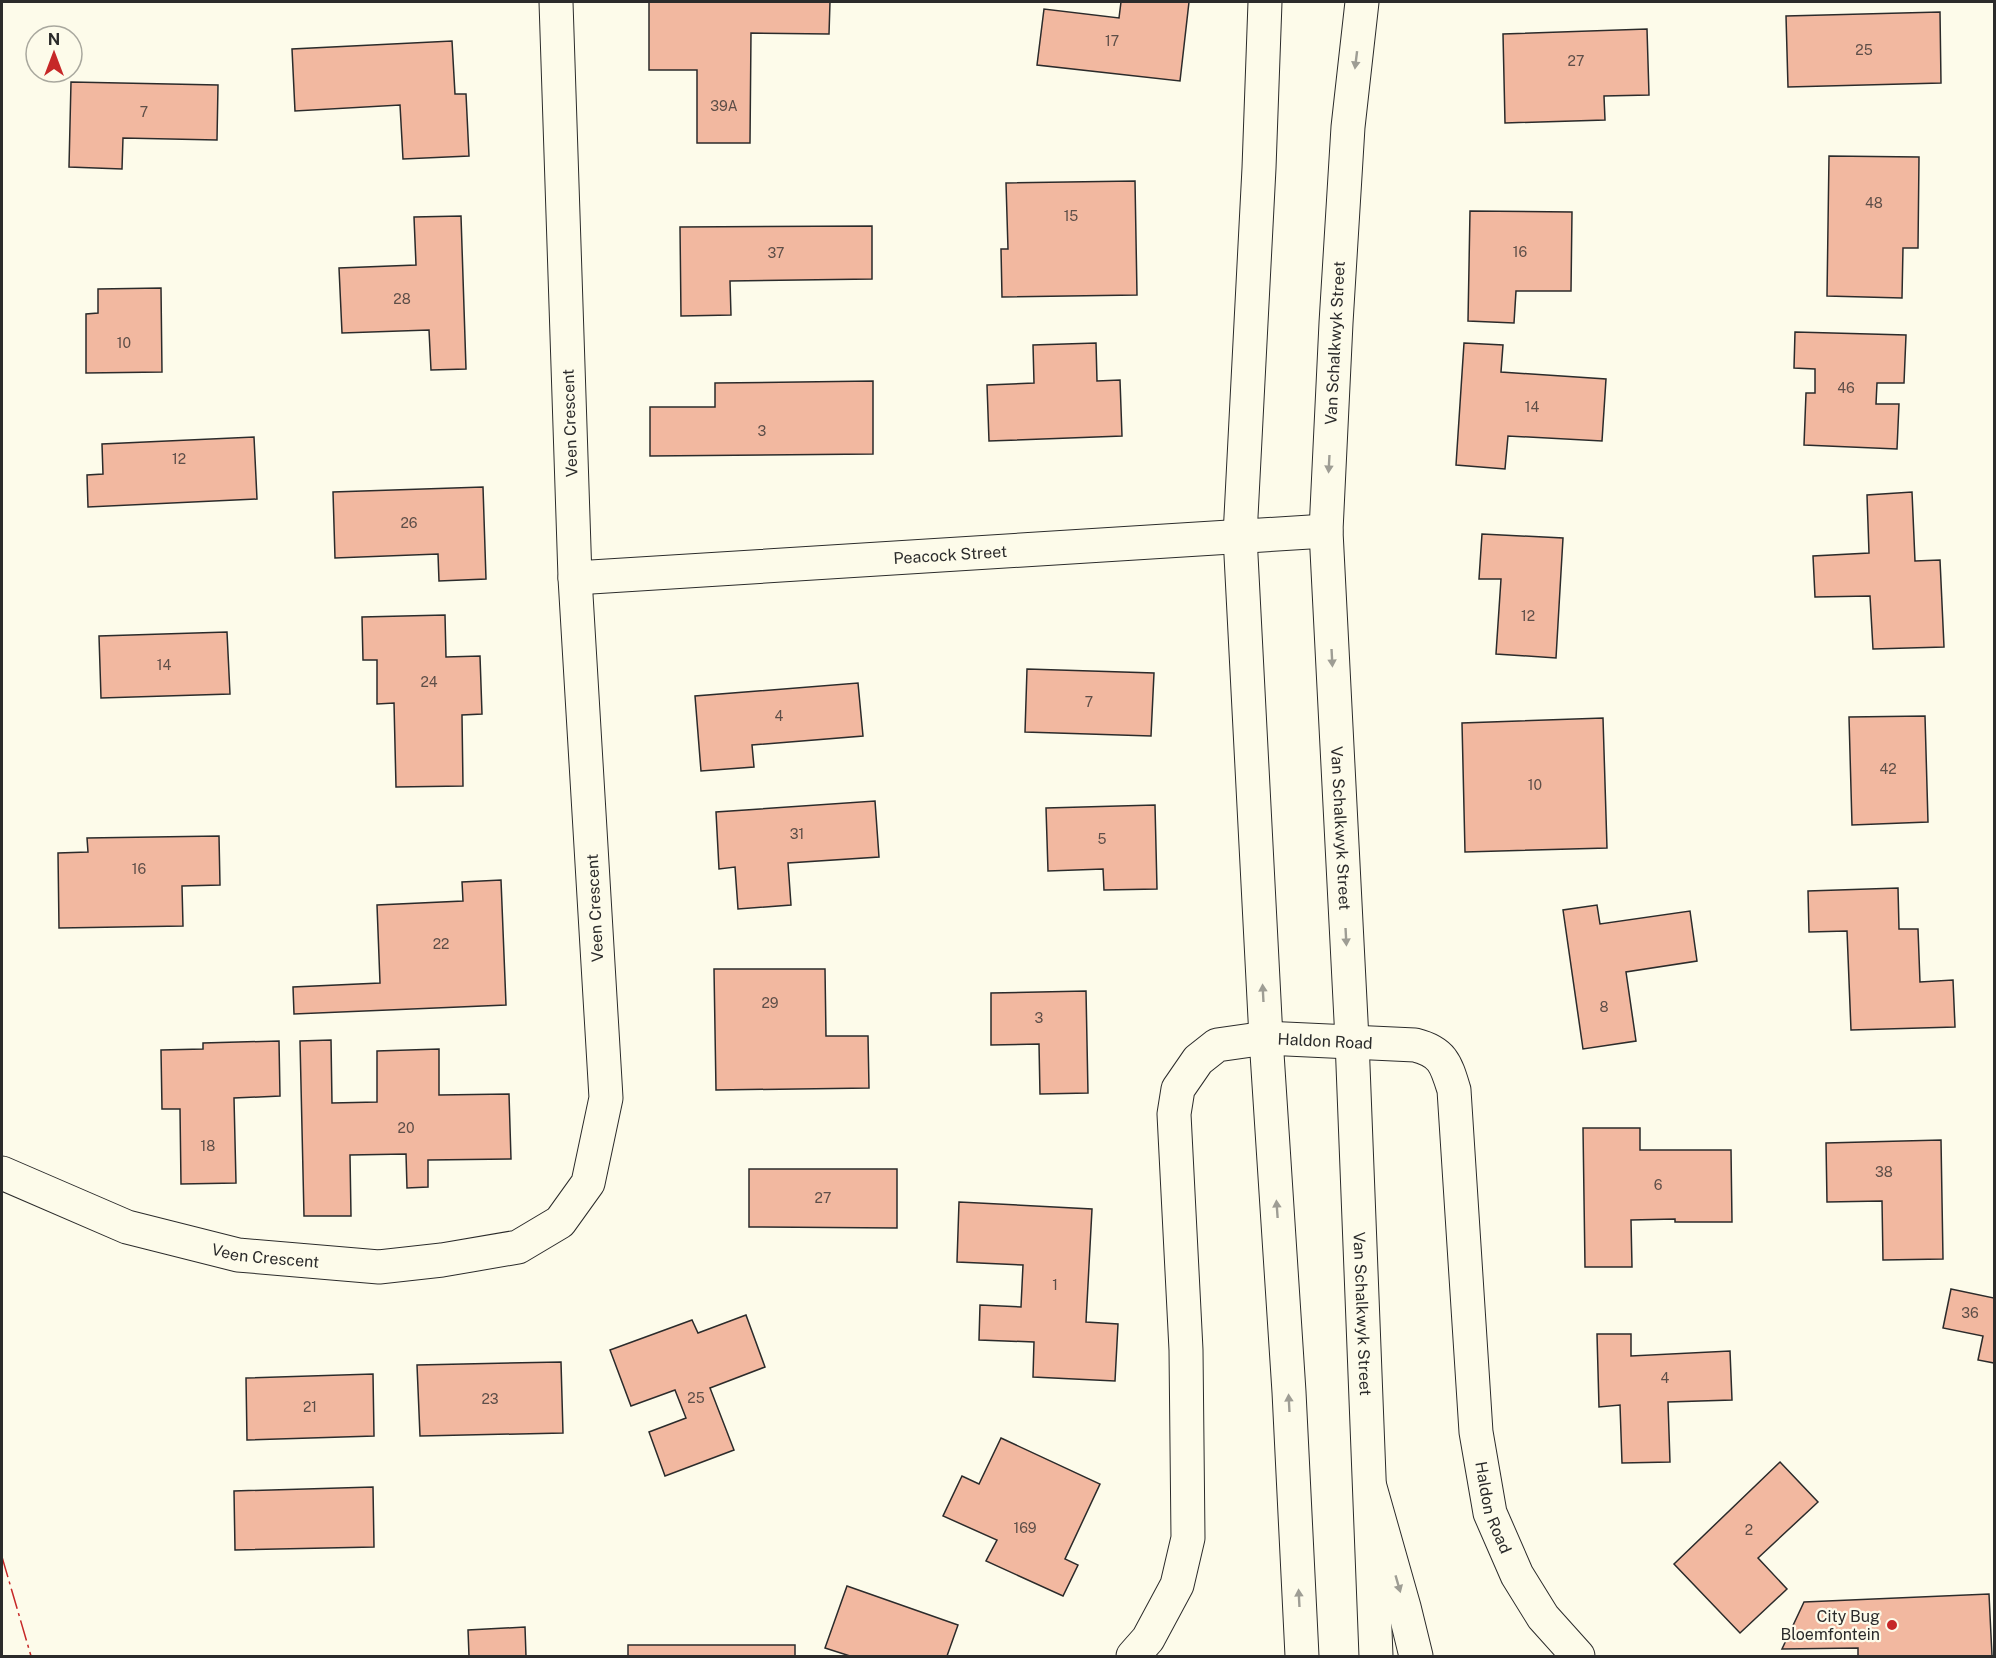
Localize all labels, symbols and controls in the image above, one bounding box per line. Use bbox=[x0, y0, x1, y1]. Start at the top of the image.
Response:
north arrow bbox=[24, 24, 84, 84]
text: N bbox=[48, 30, 60, 49]
house number: 17 bbox=[1105, 33, 1119, 49]
house number: 25 bbox=[1855, 42, 1873, 58]
one-way arrow bbox=[1351, 50, 1361, 69]
house number: 27 bbox=[1568, 53, 1584, 69]
house number: 39A bbox=[710, 98, 738, 114]
house number: 7 bbox=[140, 104, 148, 120]
house number: 48 bbox=[1865, 195, 1883, 211]
house number: 15 bbox=[1064, 208, 1078, 224]
house number: 16 bbox=[1513, 244, 1527, 260]
house number: 37 bbox=[768, 245, 784, 261]
street label: Van Schalkwyk Street bbox=[1321, 261, 1349, 425]
house number: 28 bbox=[393, 291, 411, 307]
house number: 10 bbox=[117, 335, 131, 351]
street label: Veen Crescent bbox=[559, 369, 581, 477]
house number: 46 bbox=[1837, 380, 1855, 396]
house number: 14 bbox=[1525, 399, 1539, 415]
house number: 3 bbox=[758, 423, 767, 439]
house number: 12 bbox=[172, 451, 186, 467]
one-way arrow bbox=[1325, 454, 1334, 473]
house number: 26 bbox=[400, 515, 418, 531]
street label: Peacock Street bbox=[893, 541, 1008, 568]
house number: 12 bbox=[1521, 608, 1535, 624]
one-way arrow bbox=[1327, 649, 1337, 668]
house number: 14 bbox=[157, 657, 171, 673]
house number: 24 bbox=[420, 674, 438, 690]
house number: 7 bbox=[1085, 694, 1093, 710]
house number: 4 bbox=[775, 708, 784, 724]
street label: Van Schalkwyk Street bbox=[1328, 746, 1355, 911]
house number: 42 bbox=[1879, 761, 1897, 777]
house number: 10 bbox=[1528, 777, 1542, 793]
house number: 31 bbox=[790, 826, 804, 842]
house number: 5 bbox=[1098, 831, 1107, 847]
street label: Veen Crescent bbox=[583, 853, 607, 963]
house number: 16 bbox=[132, 861, 146, 877]
one-way arrow bbox=[1341, 928, 1351, 947]
house number: 22 bbox=[433, 936, 449, 952]
one-way arrow bbox=[1259, 984, 1268, 1003]
house number: 29 bbox=[761, 995, 779, 1011]
house number: 8 bbox=[1599, 999, 1609, 1015]
house number: 3 bbox=[1035, 1010, 1044, 1026]
street label: Haldon Road bbox=[1277, 1029, 1373, 1053]
house number: 20 bbox=[398, 1120, 414, 1136]
house number: 18 bbox=[201, 1138, 215, 1154]
house number: 38 bbox=[1875, 1164, 1893, 1180]
house number: 6 bbox=[1654, 1177, 1663, 1193]
house number: 27 bbox=[815, 1190, 831, 1206]
one-way arrow bbox=[1272, 1199, 1281, 1218]
street label: Van Schalkwyk Street bbox=[1350, 1231, 1375, 1396]
street label: Veen Crescent bbox=[210, 1239, 320, 1271]
house number: 1 bbox=[1052, 1277, 1058, 1293]
house number: 36 bbox=[1961, 1305, 1979, 1321]
house number: 4 bbox=[1661, 1370, 1670, 1386]
house number: 25 bbox=[687, 1390, 705, 1406]
house number: 23 bbox=[481, 1391, 499, 1407]
one-way arrow bbox=[1285, 1394, 1294, 1413]
house number: 21 bbox=[303, 1399, 317, 1415]
street label: Haldon Road bbox=[1472, 1460, 1516, 1556]
house number: 169 bbox=[1013, 1520, 1037, 1536]
house number: 2 bbox=[1745, 1522, 1753, 1538]
one-way arrow bbox=[1394, 1575, 1403, 1593]
one-way arrow bbox=[1294, 1589, 1303, 1608]
place label: City Bug Bloemfontein bbox=[1781, 1607, 1880, 1644]
marker: City Bug Bloemfontein bbox=[1885, 1618, 1899, 1632]

